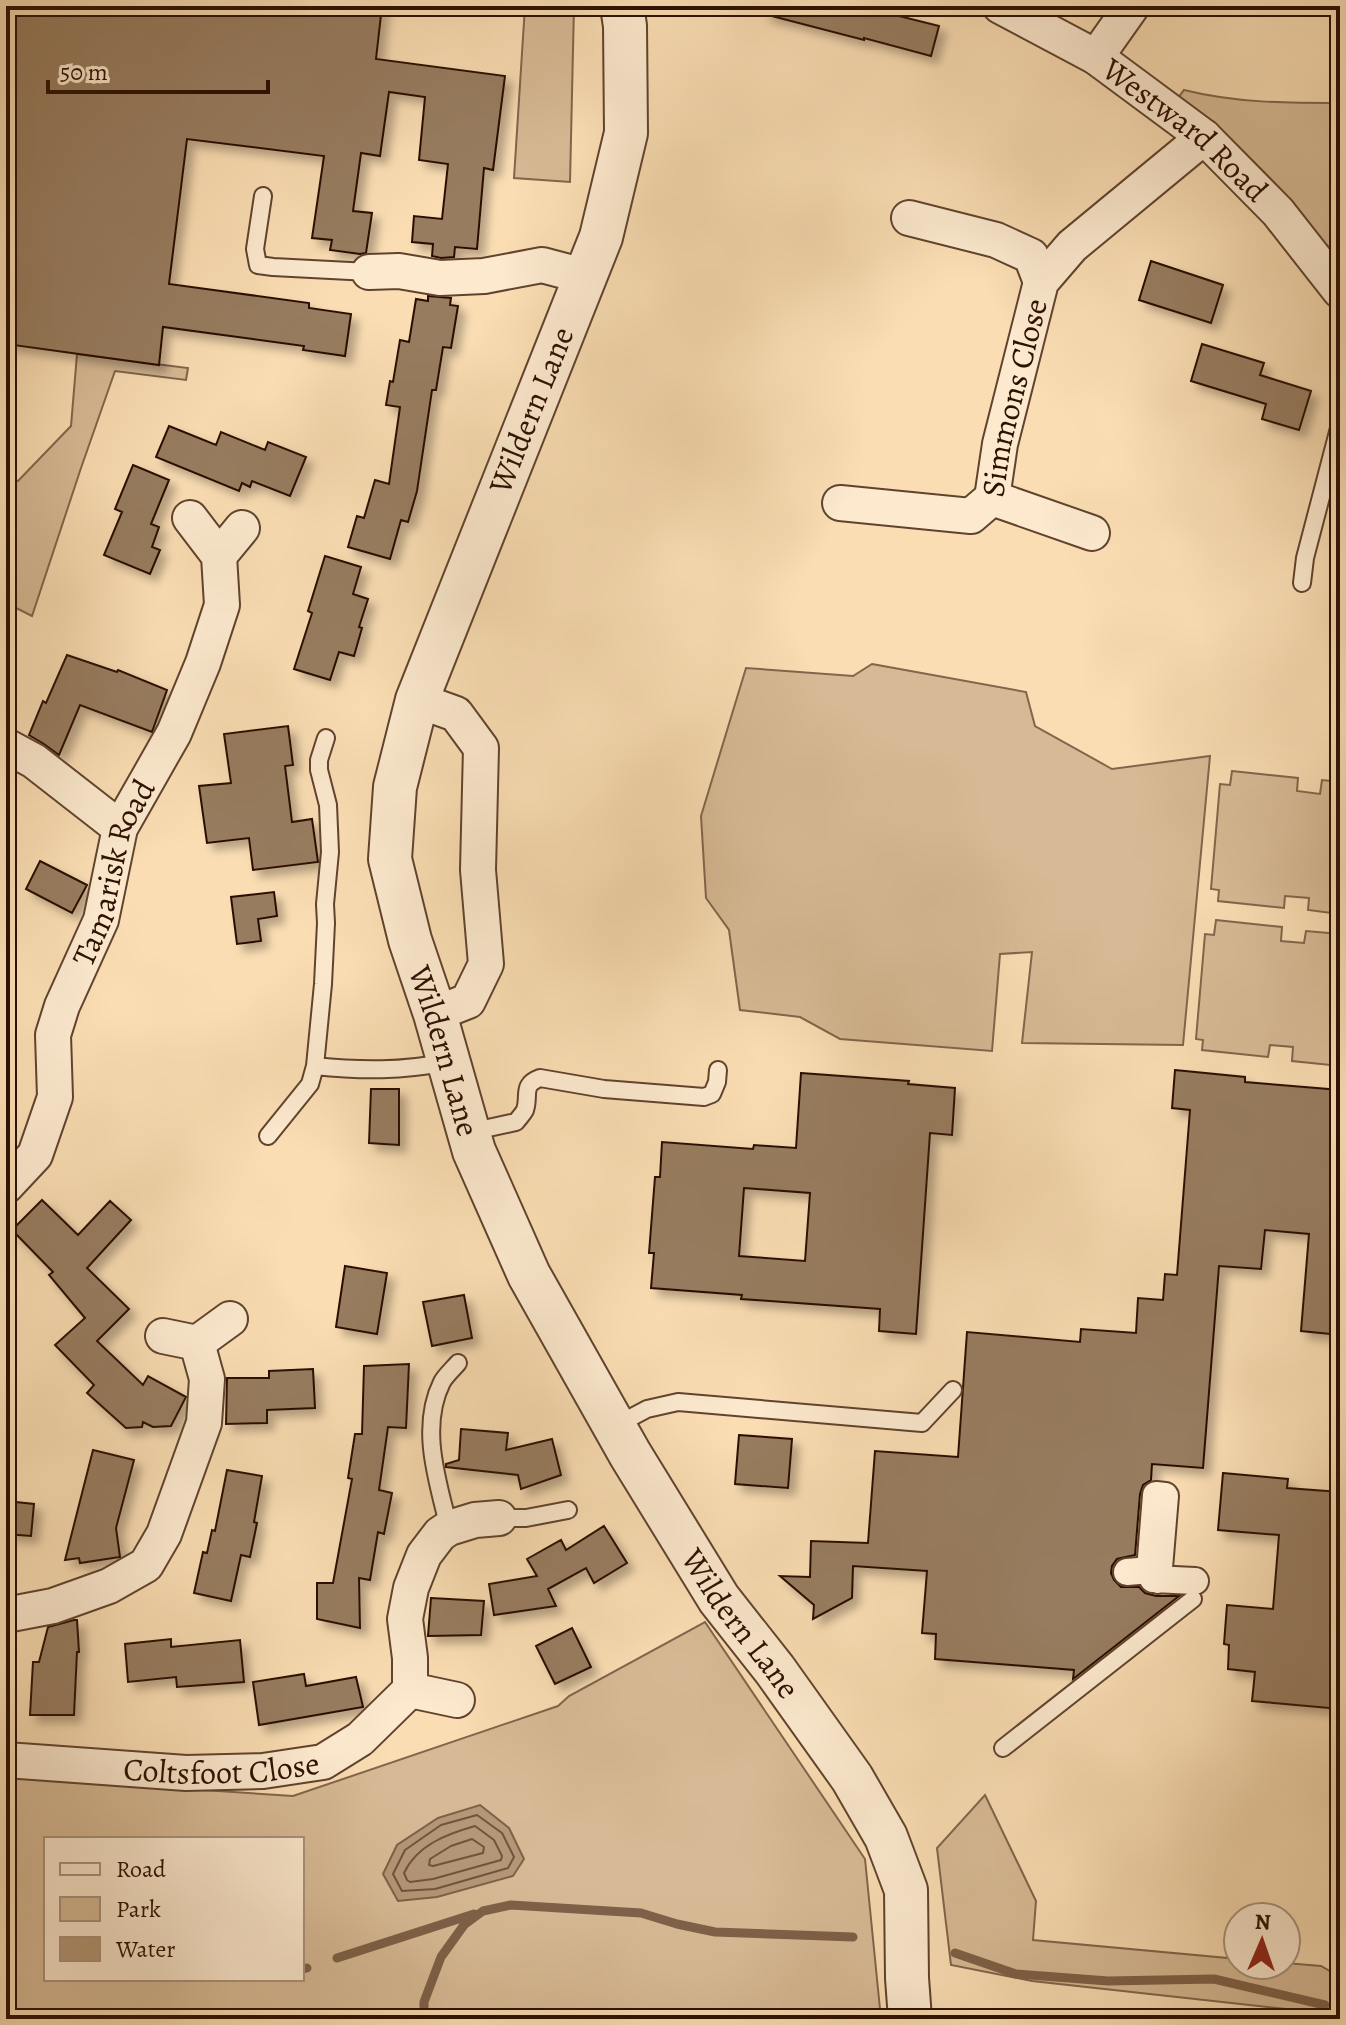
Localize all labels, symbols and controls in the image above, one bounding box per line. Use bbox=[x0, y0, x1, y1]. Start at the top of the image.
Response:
scale bar bbox=[48, 44, 268, 94]
street label: Westward Road bbox=[1093, 47, 1279, 212]
text: 50 m bbox=[60, 56, 108, 88]
street label: Simmons Close bbox=[970, 294, 1058, 500]
street label: Wildern Lane bbox=[477, 320, 584, 501]
street label: Tamarisk Road bbox=[61, 770, 166, 973]
street label: Wildern Lane bbox=[398, 959, 491, 1141]
street label: Wildern Lane bbox=[671, 1539, 810, 1707]
street label: Coltsfoot Close bbox=[122, 1741, 322, 1795]
legend bbox=[44, 1837, 304, 1981]
text: Road bbox=[116, 1853, 166, 1885]
text: Park bbox=[116, 1893, 161, 1925]
north arrow bbox=[1222, 1901, 1302, 1981]
text: N bbox=[1254, 1907, 1271, 1937]
text: Water bbox=[115, 1933, 176, 1965]

